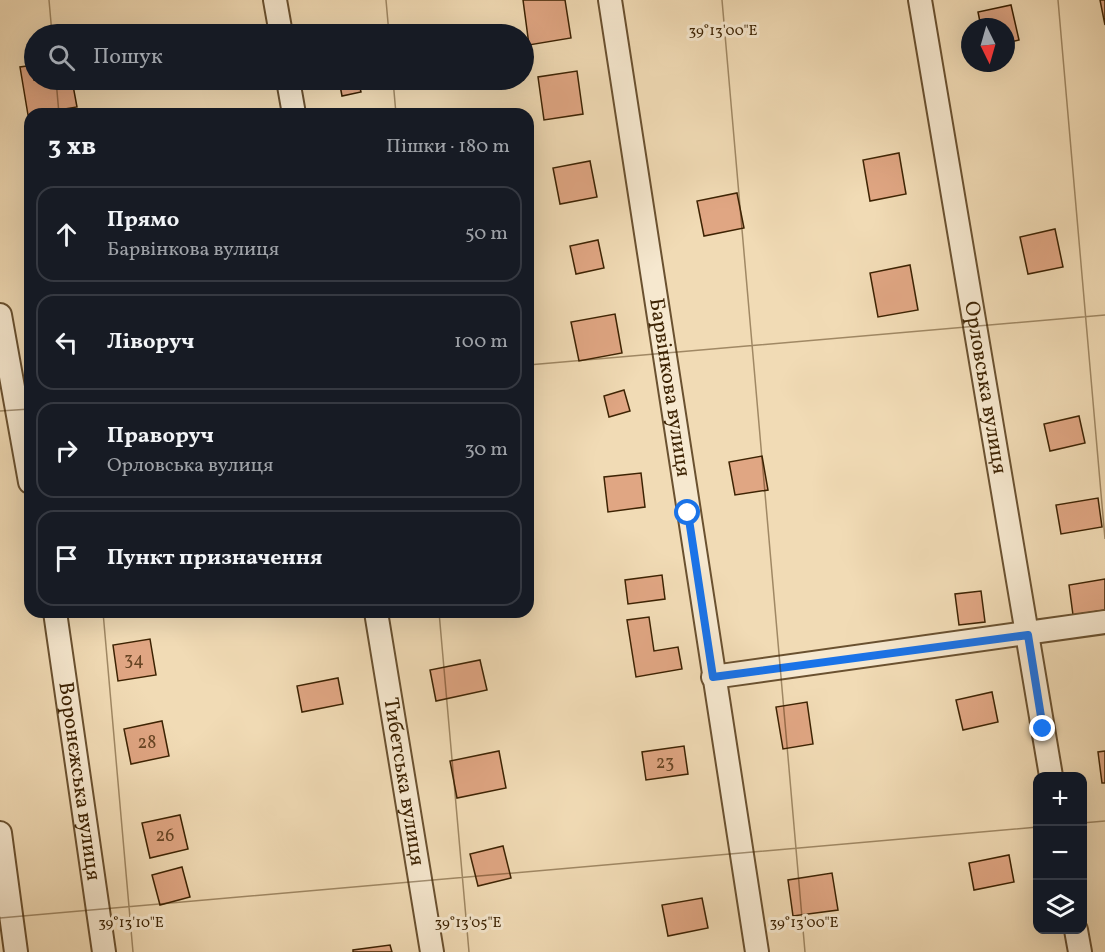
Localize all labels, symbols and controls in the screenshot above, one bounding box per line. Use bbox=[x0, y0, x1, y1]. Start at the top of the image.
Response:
north arrow bbox=[961, 18, 1015, 72]
text: 39°13'00"E bbox=[689, 21, 757, 42]
search box bbox=[24, 24, 534, 90]
icon: search bbox=[45, 41, 78, 74]
text: Пошук bbox=[93, 42, 163, 73]
text: 3 хв bbox=[48, 129, 96, 165]
text: Пішки · 180 m bbox=[386, 133, 510, 161]
text: Прямо bbox=[107, 205, 179, 236]
icon: ahead bbox=[50, 218, 83, 251]
text: 50 m bbox=[465, 220, 508, 248]
text: Барвінкова вулиця bbox=[107, 236, 279, 264]
street label: Барвінкова вулиця bbox=[642, 296, 698, 479]
street label: Орловська вулиця bbox=[957, 299, 1014, 476]
icon: left bbox=[50, 326, 83, 359]
text: Ліворуч bbox=[107, 327, 194, 358]
text: 100 m bbox=[454, 328, 508, 356]
text: Праворуч bbox=[107, 421, 214, 452]
icon: right bbox=[50, 434, 83, 467]
text: 30 m bbox=[464, 436, 508, 464]
text: Орловська вулиця bbox=[107, 452, 274, 480]
route start bbox=[674, 499, 700, 525]
icon: arrive bbox=[50, 542, 83, 575]
text: Пункт призначення bbox=[107, 543, 323, 574]
house number: 34 bbox=[124, 648, 144, 673]
street label: Воронєжська вулиця bbox=[51, 680, 108, 883]
street label: Тибетська вулиця bbox=[376, 695, 432, 868]
route end bbox=[1029, 715, 1055, 741]
house number: 28 bbox=[138, 731, 156, 756]
house number: 23 bbox=[656, 751, 674, 776]
map controls bbox=[1033, 772, 1087, 934]
button: + bbox=[1033, 772, 1087, 826]
house number: 26 bbox=[156, 824, 174, 849]
button: − bbox=[1033, 826, 1087, 880]
button: layers bbox=[1033, 880, 1087, 934]
text: 39°13'10"E bbox=[98, 913, 164, 934]
text: 39°13'05"E bbox=[435, 913, 501, 934]
text: 39°13'00"E bbox=[770, 913, 838, 934]

